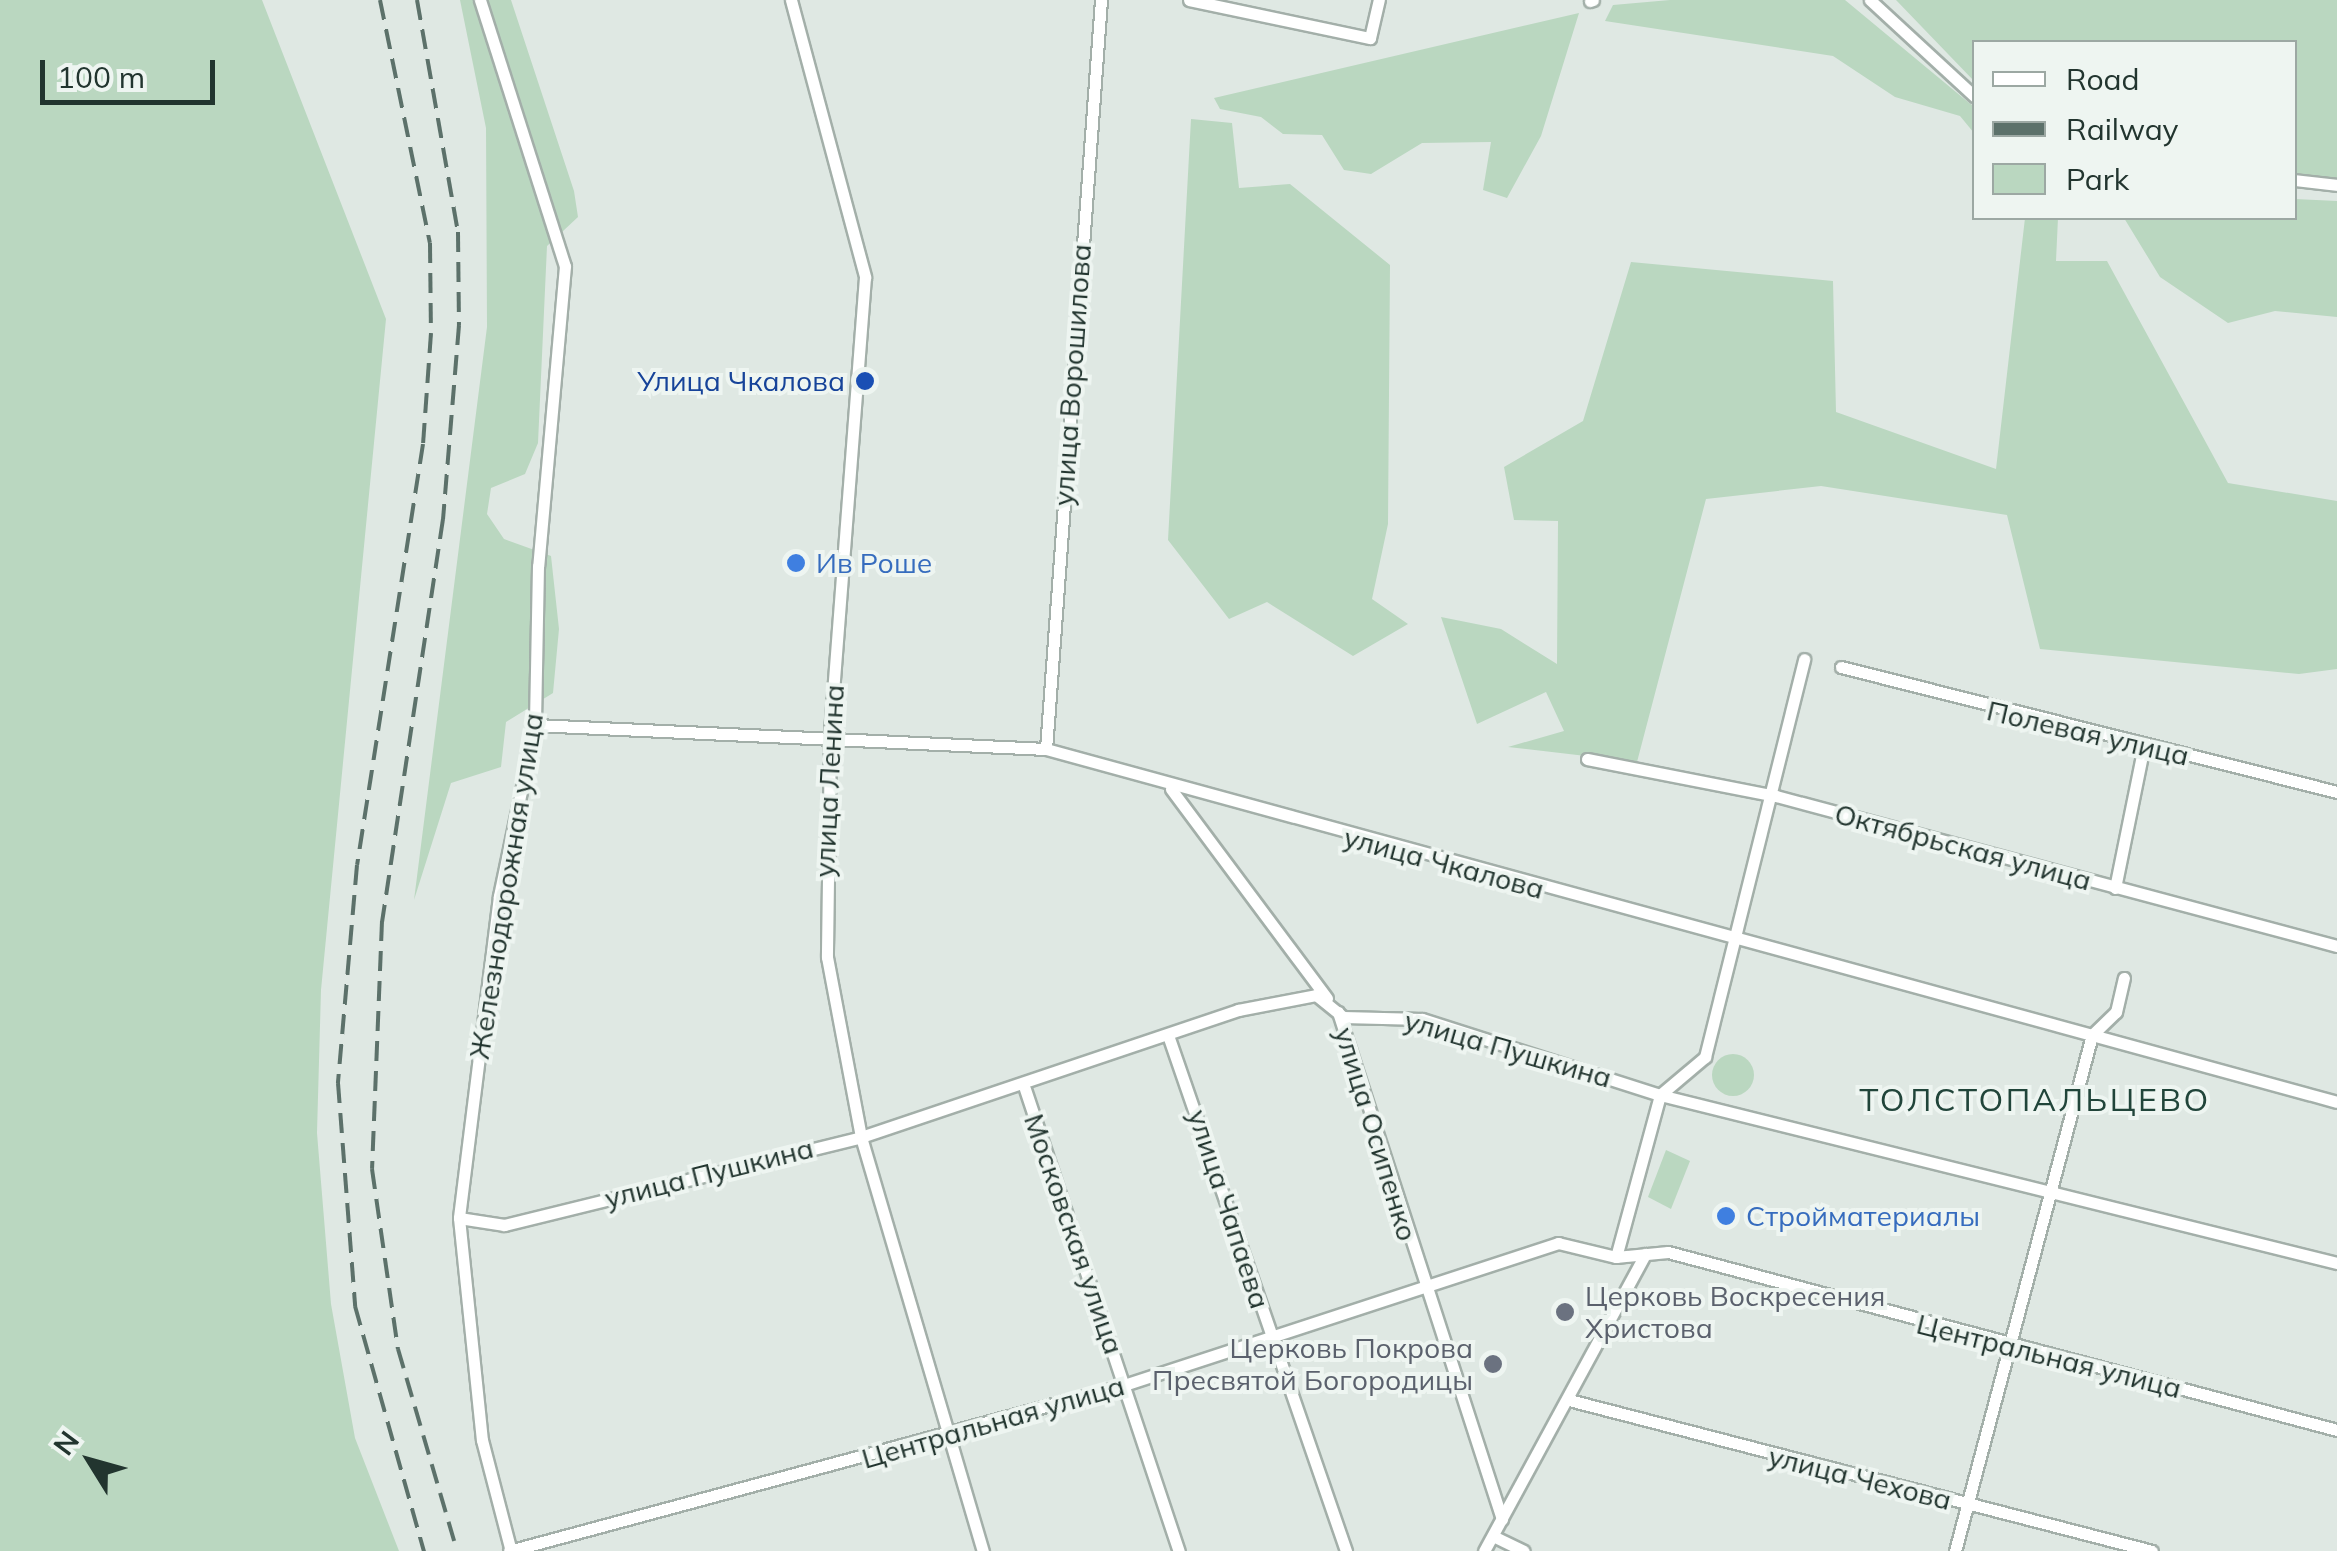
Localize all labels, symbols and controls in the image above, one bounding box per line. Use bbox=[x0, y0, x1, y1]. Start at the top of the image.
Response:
scale bar bbox=[45, 40, 220, 102]
legend bbox=[1972, 40, 2297, 220]
text: 100 m bbox=[57, 58, 145, 96]
text: Road bbox=[2066, 60, 2140, 98]
text: Railway bbox=[2066, 110, 2179, 148]
text: Park bbox=[2066, 160, 2129, 198]
street label: улица Ворошилова bbox=[1046, 243, 1098, 507]
place label: Улица Чкалова bbox=[637, 364, 845, 398]
marker: Улица Чкалова bbox=[854, 370, 876, 392]
place label: Ив Роше bbox=[816, 546, 932, 580]
marker: Ив Роше bbox=[785, 552, 807, 574]
street label: улица Ленина bbox=[807, 684, 851, 878]
street label: Полевая улица bbox=[1984, 693, 2192, 773]
street label: Железнодорожная улица bbox=[462, 711, 550, 1061]
street label: Октябрьская улица bbox=[1831, 797, 2095, 897]
street label: улица Чкалова bbox=[1340, 820, 1548, 906]
street label: улица Пушкина bbox=[1401, 1003, 1615, 1095]
street label: улица Осипенко bbox=[1328, 1023, 1424, 1245]
district label: ТОЛСТОПАЛЬЦЕВО bbox=[1859, 1080, 2211, 1118]
street label: улица Чапаева bbox=[1181, 1105, 1277, 1313]
street label: Московская улица bbox=[1017, 1109, 1131, 1359]
street label: улица Пушкина bbox=[601, 1131, 817, 1215]
place label: Стройматериалы bbox=[1746, 1199, 1980, 1233]
marker: Стройматериалы bbox=[1715, 1205, 1737, 1227]
place label: Церковь Воскресения Христова bbox=[1585, 1279, 1885, 1345]
marker: Церковь Воскресения Христова bbox=[1554, 1301, 1576, 1323]
street label: Центральная улица bbox=[1913, 1307, 2185, 1405]
place label: Церковь Покрова Пресвятой Богородицы bbox=[1152, 1331, 1473, 1397]
marker: Церковь Покрова Пресвятой Богородицы bbox=[1482, 1353, 1504, 1375]
street label: Центральная улица bbox=[858, 1368, 1128, 1476]
north arrow bbox=[40, 1411, 140, 1511]
text: N bbox=[45, 1424, 86, 1462]
street label: улица Чехова bbox=[1765, 1439, 1955, 1517]

